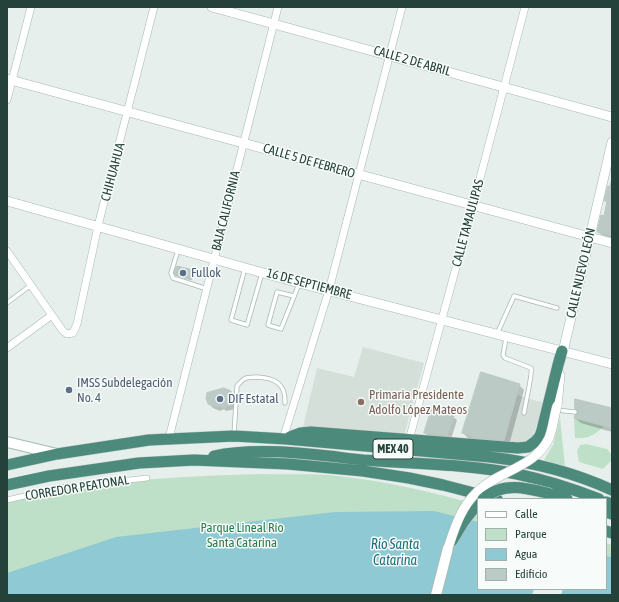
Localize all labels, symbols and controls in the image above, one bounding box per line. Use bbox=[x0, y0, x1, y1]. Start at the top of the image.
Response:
street label: CALLE 2 DE ABRIL bbox=[372, 43, 452, 79]
street label: CALLE 5 DE FEBRERO bbox=[261, 140, 357, 182]
street label: CHIHUAHUA bbox=[98, 141, 128, 203]
street label: BAJA CALIFORNIA bbox=[209, 169, 243, 253]
street label: CALLE TAMAULIPAS bbox=[449, 178, 487, 268]
street label: CALLE NUEVO LEÓN bbox=[563, 226, 599, 320]
place label: Fullok bbox=[191, 265, 221, 281]
street label: 16 DE SEPTIEMBRE bbox=[265, 265, 353, 303]
marker: Fullok bbox=[178, 268, 188, 278]
place label: IMSS Subdelegación No. 4 bbox=[77, 375, 172, 406]
marker: IMSS Subdelegación No. 4 bbox=[64, 385, 74, 395]
place label: Primaria Presidente Adolfo López Mateos bbox=[369, 387, 467, 418]
place label: DIF Estatal bbox=[228, 391, 279, 407]
marker: DIF Estatal bbox=[215, 394, 225, 404]
marker: Primaria Presidente Adolfo López Mateos bbox=[356, 397, 366, 407]
road number: MEX 40 bbox=[373, 439, 413, 459]
street label: CORREDOR PEATONAL bbox=[24, 472, 130, 504]
legend bbox=[477, 498, 607, 590]
text: Calle bbox=[515, 507, 538, 521]
park label: Parque Lineal Río Santa Catarina bbox=[200, 520, 284, 551]
text: Parque bbox=[515, 527, 547, 541]
water label: Río Santa Catarina bbox=[371, 537, 419, 570]
text: Agua bbox=[515, 547, 537, 561]
text: Edificio bbox=[515, 567, 547, 581]

